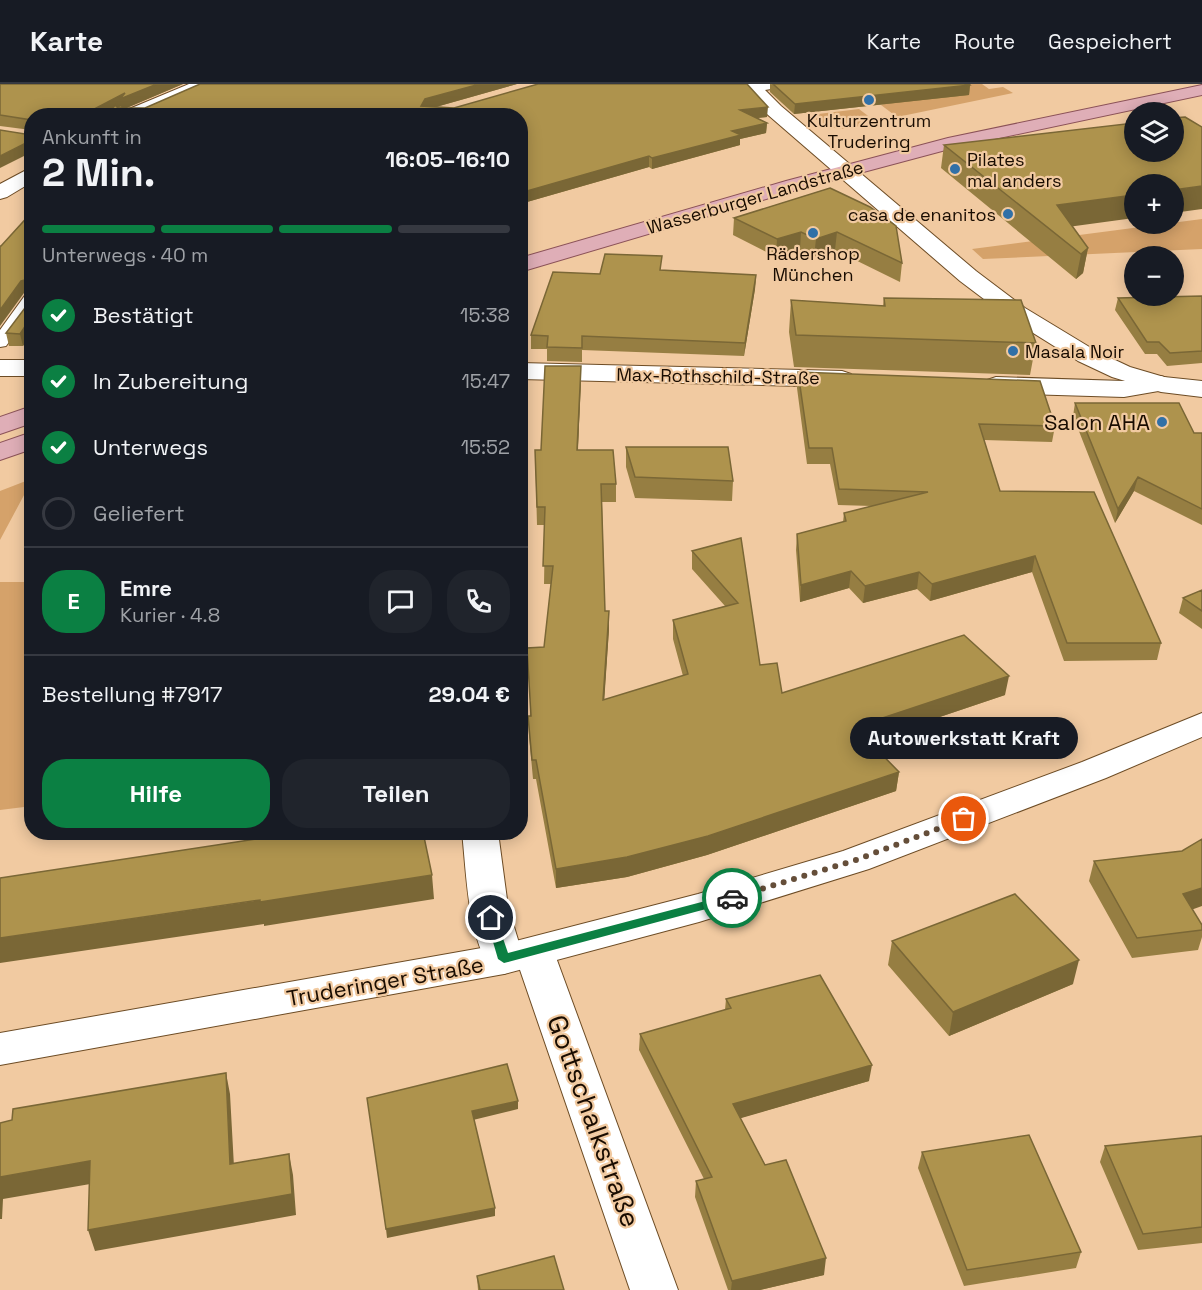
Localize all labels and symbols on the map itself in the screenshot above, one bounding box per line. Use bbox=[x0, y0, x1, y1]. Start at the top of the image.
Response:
marker: Kulturzentrum Trudering bbox=[862, 93, 876, 107]
place label: Kulturzentrum Trudering bbox=[807, 109, 931, 153]
place label: Pilates mal anders bbox=[967, 148, 1062, 192]
street label: Wasserburger Landstraße bbox=[644, 155, 866, 239]
marker: Pilates mal anders bbox=[948, 162, 962, 176]
place label: casa de enanitos bbox=[848, 203, 996, 226]
marker: casa de enanitos bbox=[1001, 207, 1015, 221]
marker: Rädershop München bbox=[806, 226, 820, 240]
place label: Rädershop München bbox=[766, 242, 860, 286]
place label: Masala Noir bbox=[1025, 340, 1124, 363]
marker: Masala Noir bbox=[1006, 344, 1020, 358]
street label: Max-Rothschild-Straße bbox=[616, 363, 820, 389]
place label: Salon AHA bbox=[1044, 408, 1150, 436]
marker: Salon AHA bbox=[1155, 415, 1169, 429]
callout: Autowerkstatt Kraft bbox=[850, 717, 1078, 759]
pin bbox=[938, 793, 989, 844]
courier bbox=[702, 868, 762, 928]
pin bbox=[465, 892, 516, 943]
street label: Truderinger Straße bbox=[284, 950, 486, 1012]
street label: Gottschalkstraße bbox=[539, 1010, 649, 1232]

